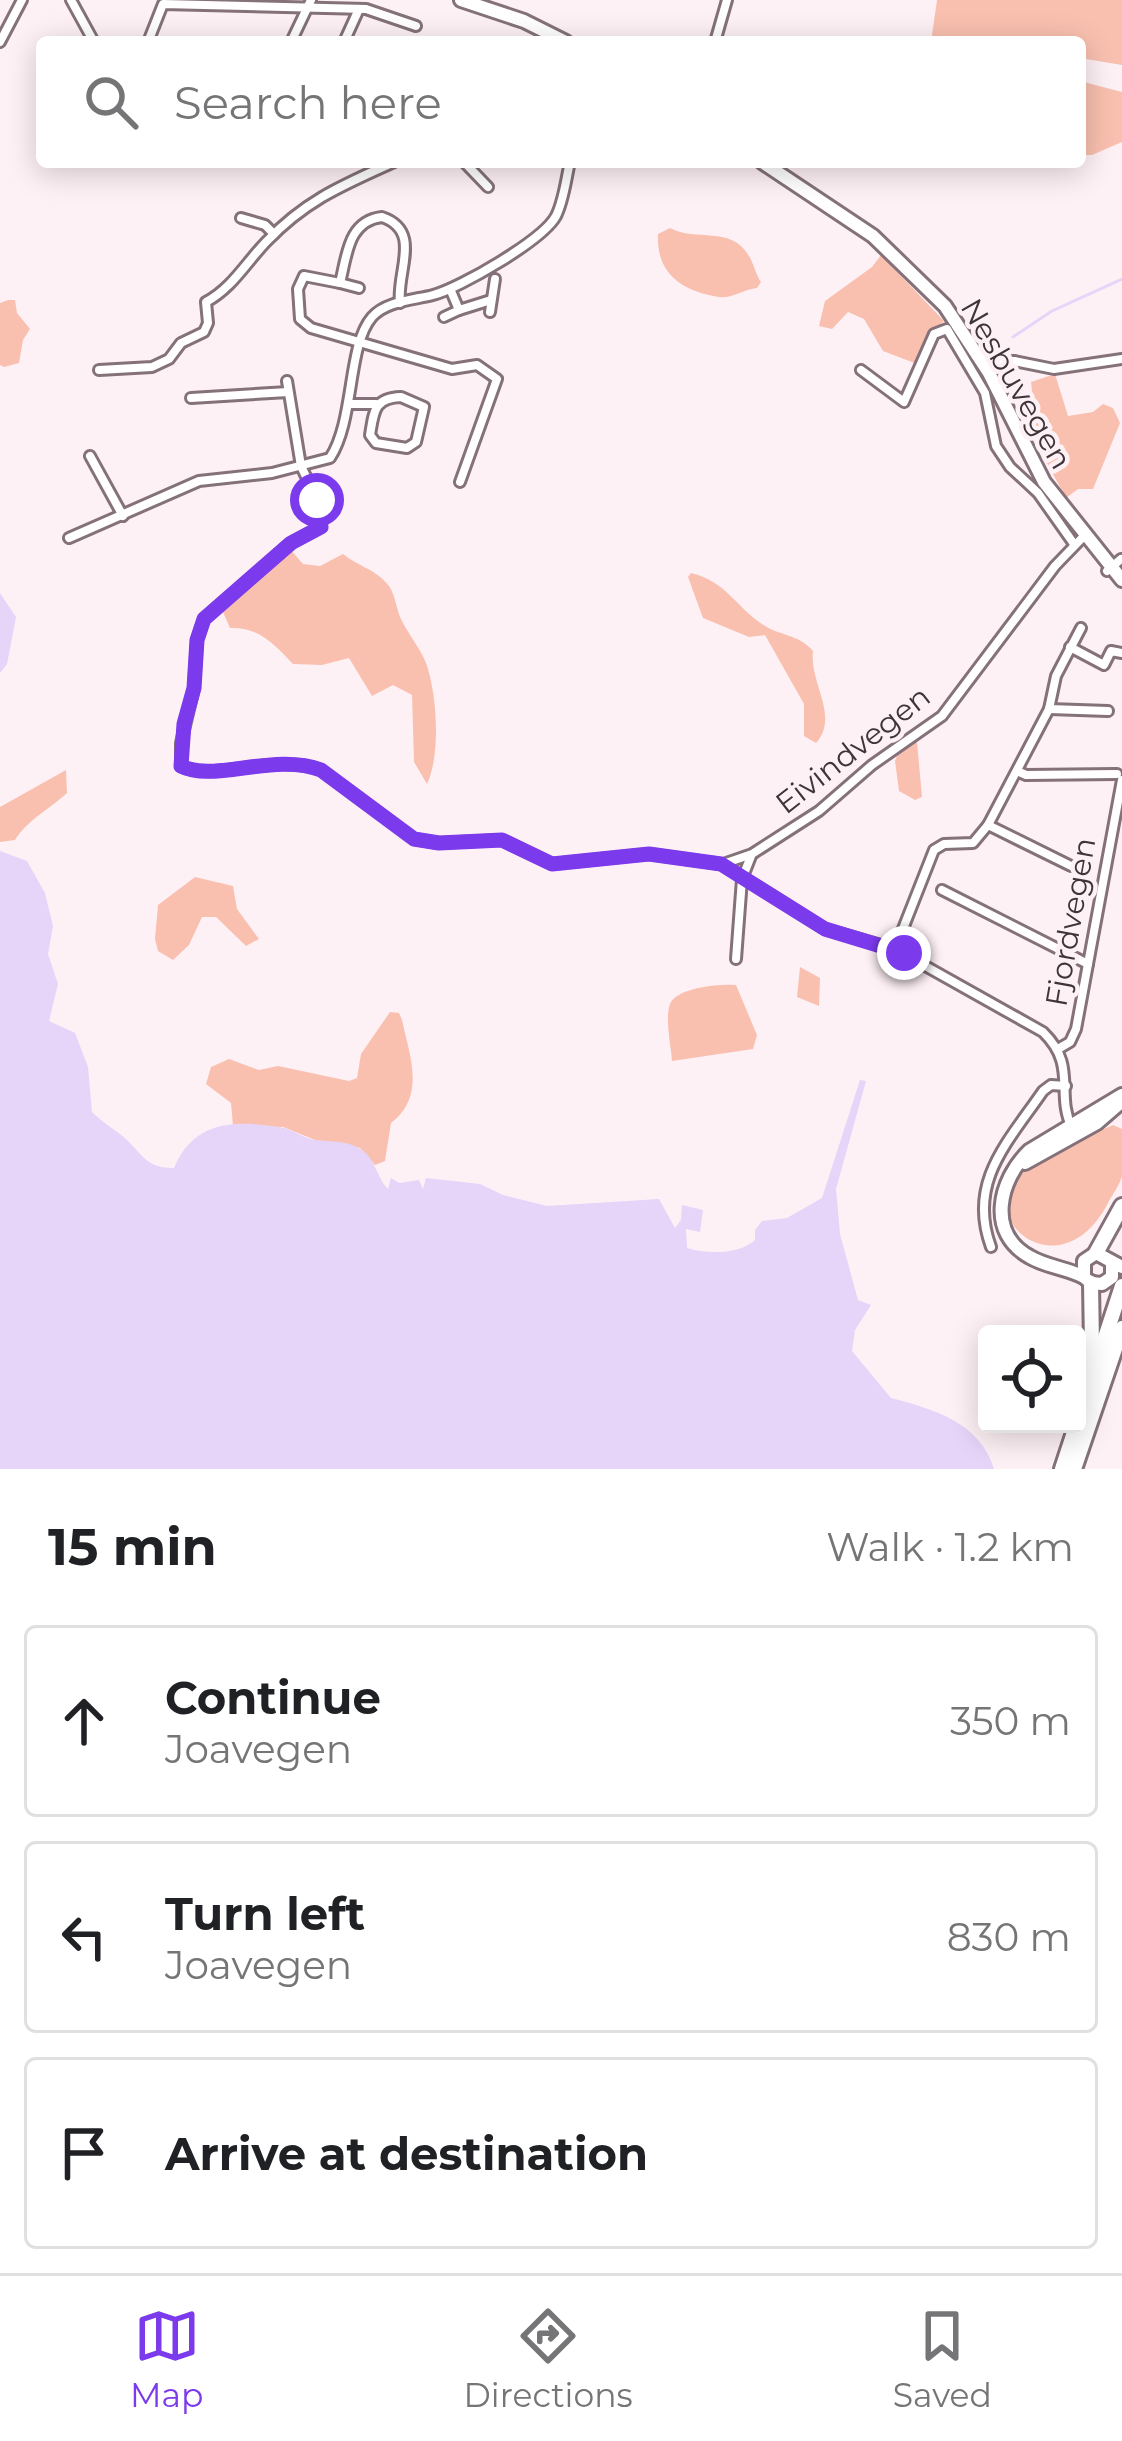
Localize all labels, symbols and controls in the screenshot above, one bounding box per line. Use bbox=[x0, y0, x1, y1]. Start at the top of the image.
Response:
search box bbox=[36, 36, 1086, 168]
icon: search bbox=[78, 69, 144, 135]
text: Search here bbox=[174, 75, 442, 130]
street label: Nesbuvegen bbox=[953, 292, 1080, 476]
route start bbox=[290, 473, 344, 527]
street label: Eivindvegen bbox=[768, 678, 937, 821]
street label: Fjordvegen bbox=[1037, 835, 1104, 1009]
route end bbox=[877, 926, 931, 980]
map controls bbox=[978, 1325, 1086, 1433]
button: locate bbox=[978, 1325, 1086, 1433]
text: 15 min bbox=[48, 1516, 217, 1578]
text: Walk · 1.2 km bbox=[826, 1523, 1074, 1571]
text: Continue bbox=[165, 1670, 381, 1725]
icon: ahead bbox=[51, 1688, 117, 1754]
text: 350 m bbox=[950, 1697, 1071, 1745]
text: Joavegen bbox=[165, 1725, 352, 1773]
text: Turn left bbox=[165, 1886, 365, 1941]
icon: left bbox=[51, 1904, 117, 1970]
text: 830 m bbox=[947, 1913, 1071, 1961]
text: Joavegen bbox=[165, 1941, 352, 1989]
icon: arrive bbox=[51, 2120, 117, 2186]
text: Arrive at destination bbox=[165, 2126, 648, 2181]
tab: Map bbox=[130, 2303, 203, 2415]
tab: Directions bbox=[464, 2303, 633, 2415]
tab: Saved bbox=[893, 2303, 992, 2415]

